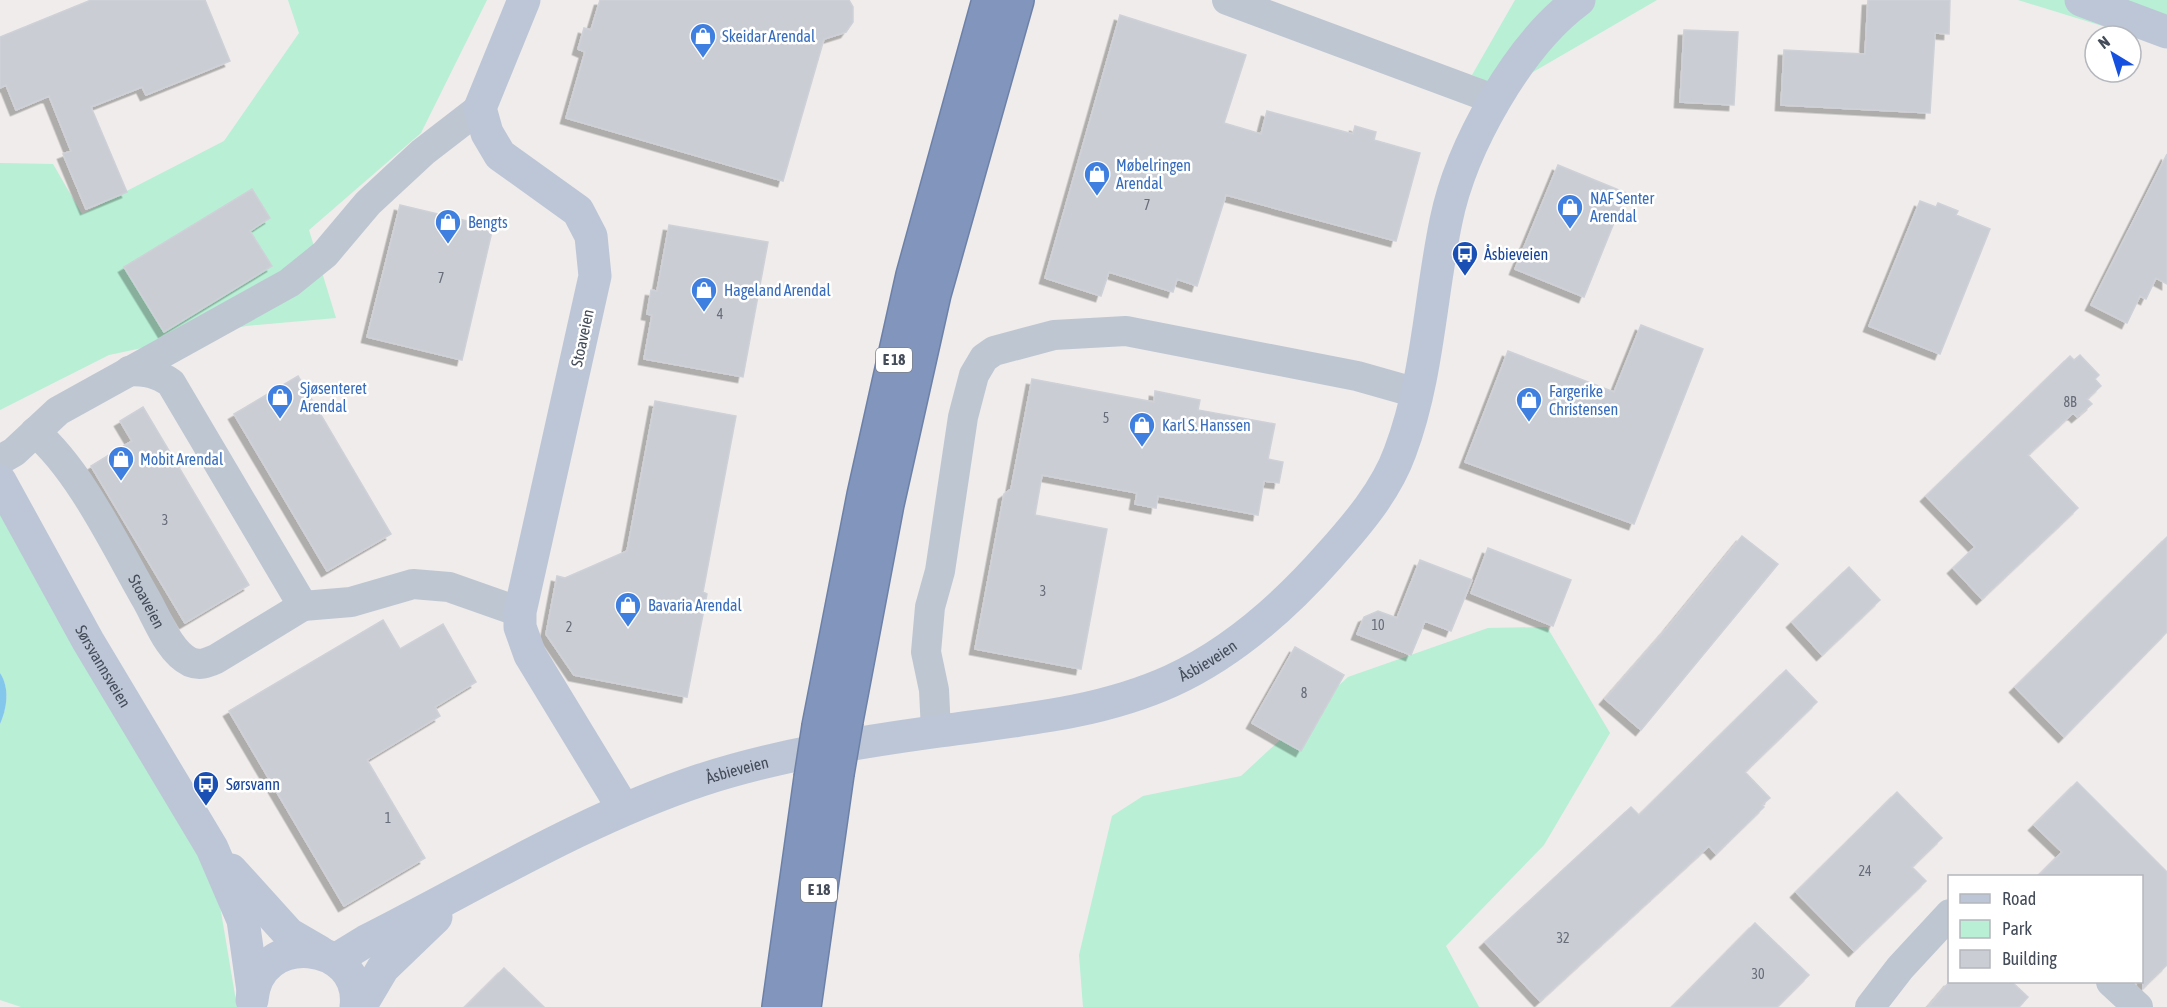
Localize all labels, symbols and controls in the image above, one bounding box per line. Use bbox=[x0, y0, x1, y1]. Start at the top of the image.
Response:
shop icon: Skeidar Arendal bbox=[688, 21, 718, 59]
north arrow bbox=[2083, 24, 2143, 84]
place label: Skeidar Arendal bbox=[722, 27, 816, 45]
text: N bbox=[2094, 32, 2113, 52]
place label: Møbelringen Arendal bbox=[1116, 156, 1191, 192]
shop icon: Møbelringen Arendal bbox=[1082, 159, 1112, 197]
place label: NAF Senter Arendal bbox=[1590, 189, 1654, 225]
shop icon: NAF Senter Arendal bbox=[1555, 192, 1585, 230]
house number: 7 bbox=[1144, 197, 1150, 213]
shop icon: Bengts bbox=[433, 207, 463, 245]
place label: Bengts bbox=[468, 213, 508, 232]
bus stop icon: Åsbieveien bbox=[1450, 239, 1480, 277]
place label: Åsbieveien bbox=[1484, 244, 1548, 263]
house number: 7 bbox=[438, 270, 444, 286]
shop icon: Hageland Arendal bbox=[689, 275, 719, 313]
place label: Hageland Arendal bbox=[724, 281, 831, 300]
house number: 4 bbox=[717, 306, 724, 322]
street label: Stoaveien bbox=[567, 308, 597, 368]
road number: E 18 bbox=[876, 348, 912, 372]
place label: Sjøsenteret Arendal bbox=[300, 379, 367, 415]
shop icon: Sjøsenteret Arendal bbox=[265, 382, 295, 420]
place label: Fargerike Christensen bbox=[1549, 382, 1618, 418]
shop icon: Fargerike Christensen bbox=[1514, 385, 1544, 423]
house number: 8B bbox=[2063, 394, 2077, 410]
house number: 5 bbox=[1103, 410, 1109, 426]
shop icon: Karl S. Hanssen bbox=[1127, 410, 1157, 448]
place label: Karl S. Hanssen bbox=[1162, 416, 1251, 434]
shop icon: Mobit Arendal bbox=[106, 444, 136, 482]
place label: Mobit Arendal bbox=[140, 450, 224, 468]
house number: 3 bbox=[162, 512, 168, 528]
street label: Stoaveien bbox=[125, 571, 169, 631]
house number: 3 bbox=[1040, 583, 1046, 599]
shop icon: Bavaria Arendal bbox=[613, 590, 643, 628]
place label: Bavaria Arendal bbox=[648, 596, 743, 614]
house number: 10 bbox=[1371, 617, 1385, 633]
house number: 2 bbox=[566, 619, 572, 635]
street label: Sørsvannsveien bbox=[72, 622, 135, 710]
street label: Åsbieveien bbox=[1175, 636, 1240, 685]
house number: 8 bbox=[1301, 685, 1308, 701]
street label: Åsbieveien bbox=[703, 753, 770, 787]
bus stop icon: Sørsvann bbox=[191, 769, 221, 807]
place label: Sørsvann bbox=[226, 775, 280, 793]
house number: 1 bbox=[385, 810, 391, 826]
house number: 24 bbox=[1858, 863, 1872, 879]
legend bbox=[1948, 875, 2143, 983]
road number: E 18 bbox=[801, 878, 837, 902]
text: Road bbox=[2002, 888, 2036, 909]
text: Park bbox=[2002, 918, 2032, 939]
house number: 32 bbox=[1556, 930, 1570, 946]
text: Building bbox=[2002, 948, 2057, 969]
house number: 30 bbox=[1751, 966, 1765, 982]

